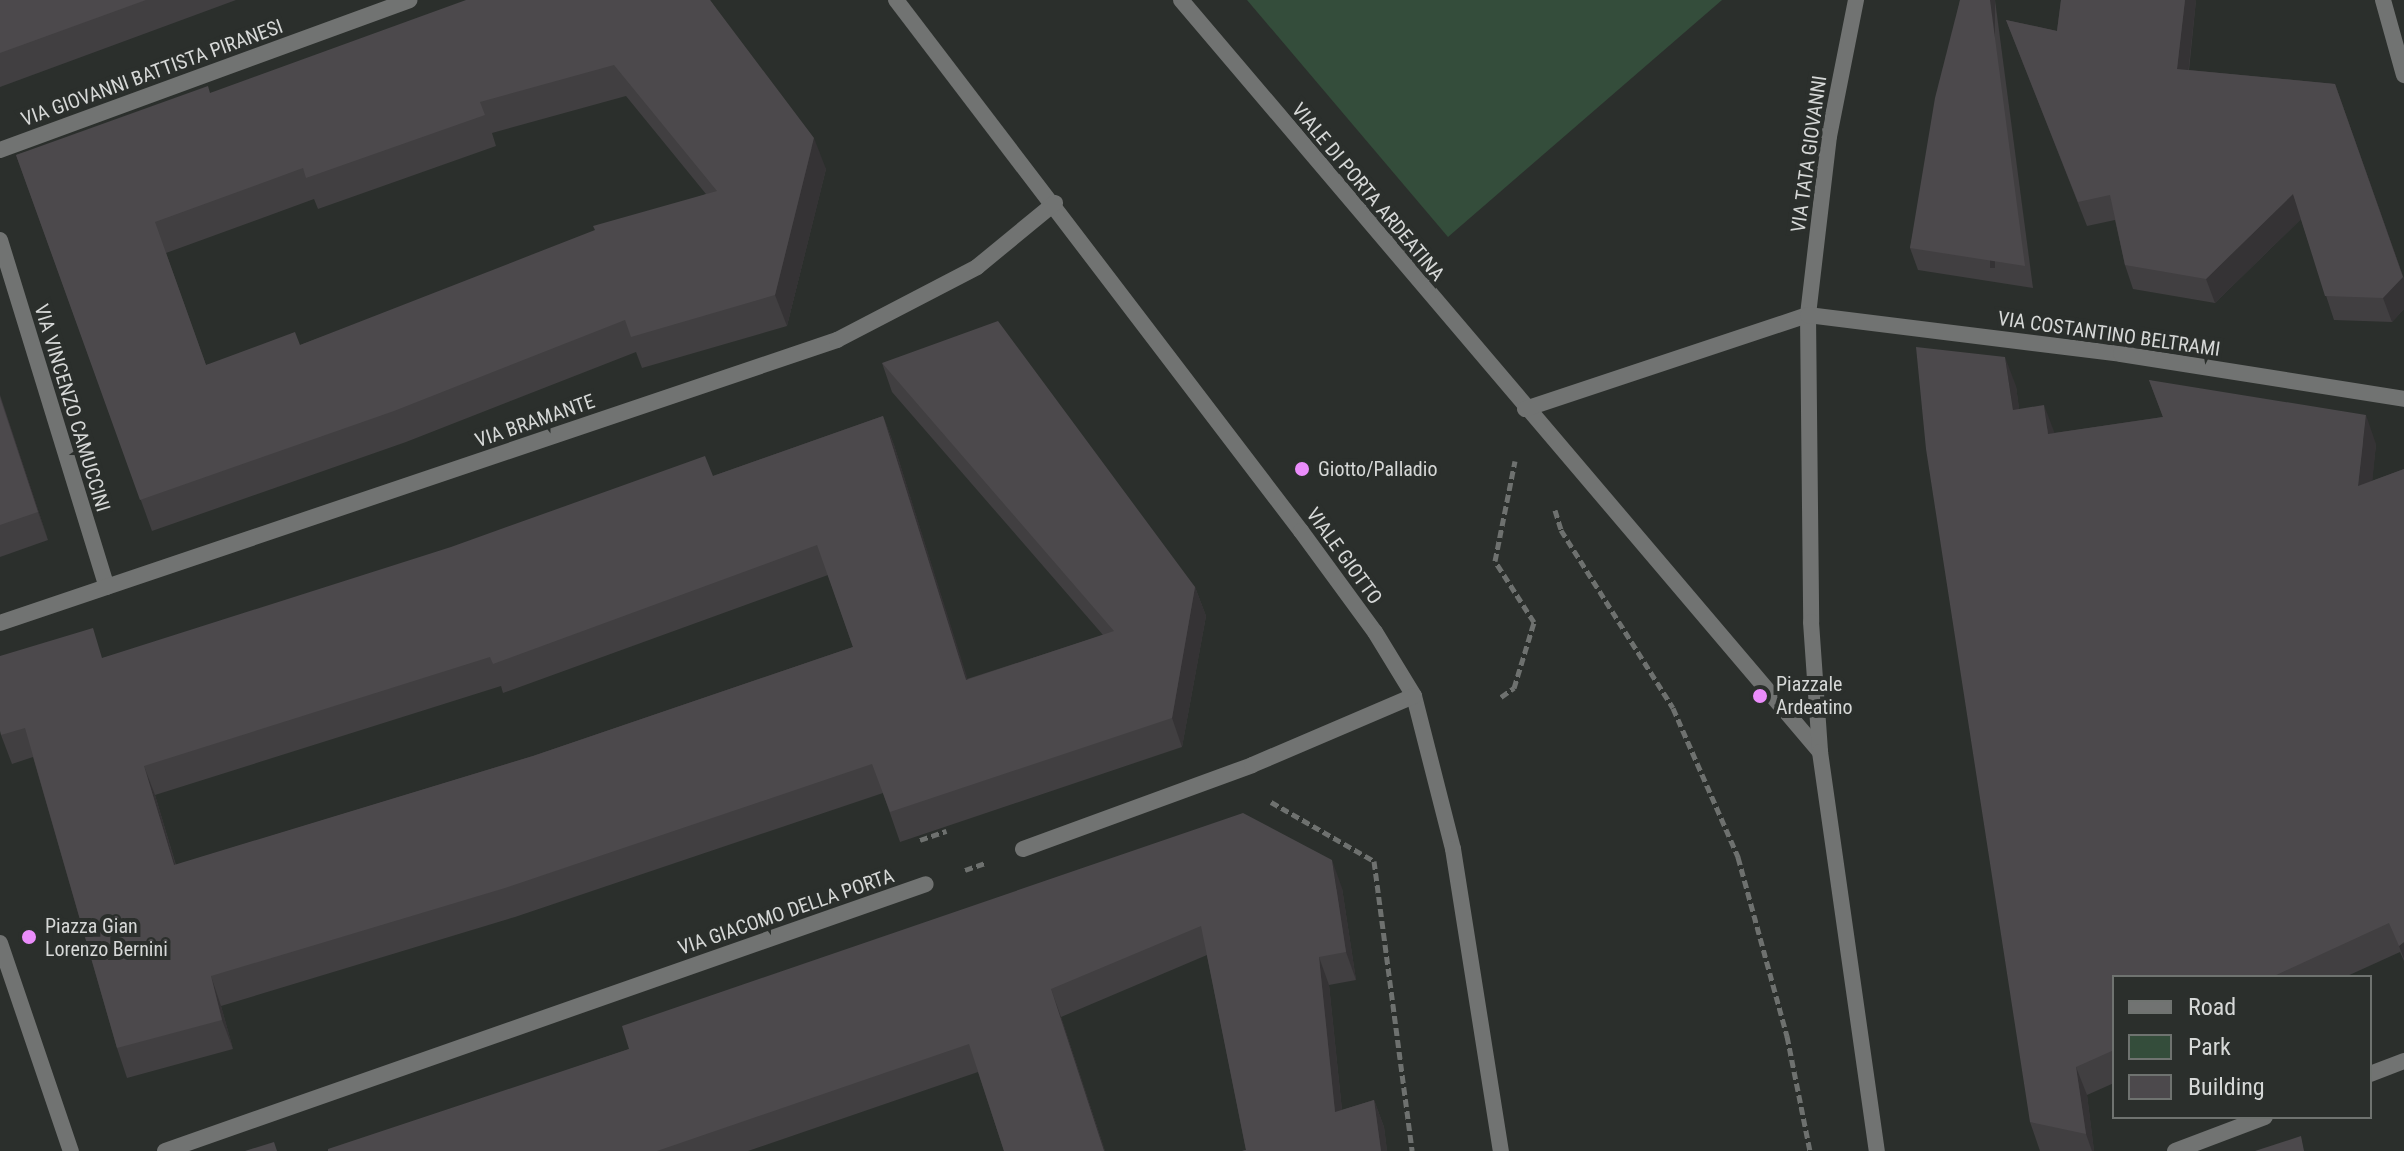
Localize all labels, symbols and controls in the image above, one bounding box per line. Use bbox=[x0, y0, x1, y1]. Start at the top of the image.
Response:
street label: VIA GIOVANNI BATTISTA PIRANESI bbox=[18, 14, 286, 132]
street label: VIA TATA GIOVANNI bbox=[1786, 74, 1832, 234]
street label: VIALE DI PORTA ARDEATINA bbox=[1287, 98, 1449, 286]
street label: VIA VINCENZO CAMUCCINI bbox=[29, 301, 115, 515]
street label: VIA COSTANTINO BELTRAMI bbox=[1996, 307, 2222, 361]
street label: VIA BRAMANTE bbox=[472, 389, 598, 453]
place label: Giotto/Palladio bbox=[1318, 457, 1437, 481]
marker: Giotto/Palladio bbox=[1293, 460, 1311, 478]
street label: VIALE GIOTTO bbox=[1301, 503, 1387, 609]
place label: Piazzale Ardeatino bbox=[1776, 672, 1853, 719]
marker: Piazzale Ardeatino bbox=[1751, 687, 1769, 705]
street label: VIA GIACOMO DELLA PORTA bbox=[675, 864, 897, 960]
place label: Piazza Gian Lorenzo Bernini bbox=[45, 914, 168, 961]
marker: Piazza Gian Lorenzo Bernini bbox=[20, 928, 38, 946]
legend bbox=[2112, 975, 2372, 1119]
text: Road bbox=[2188, 993, 2236, 1021]
text: Park bbox=[2188, 1033, 2231, 1061]
text: Building bbox=[2188, 1073, 2265, 1101]

